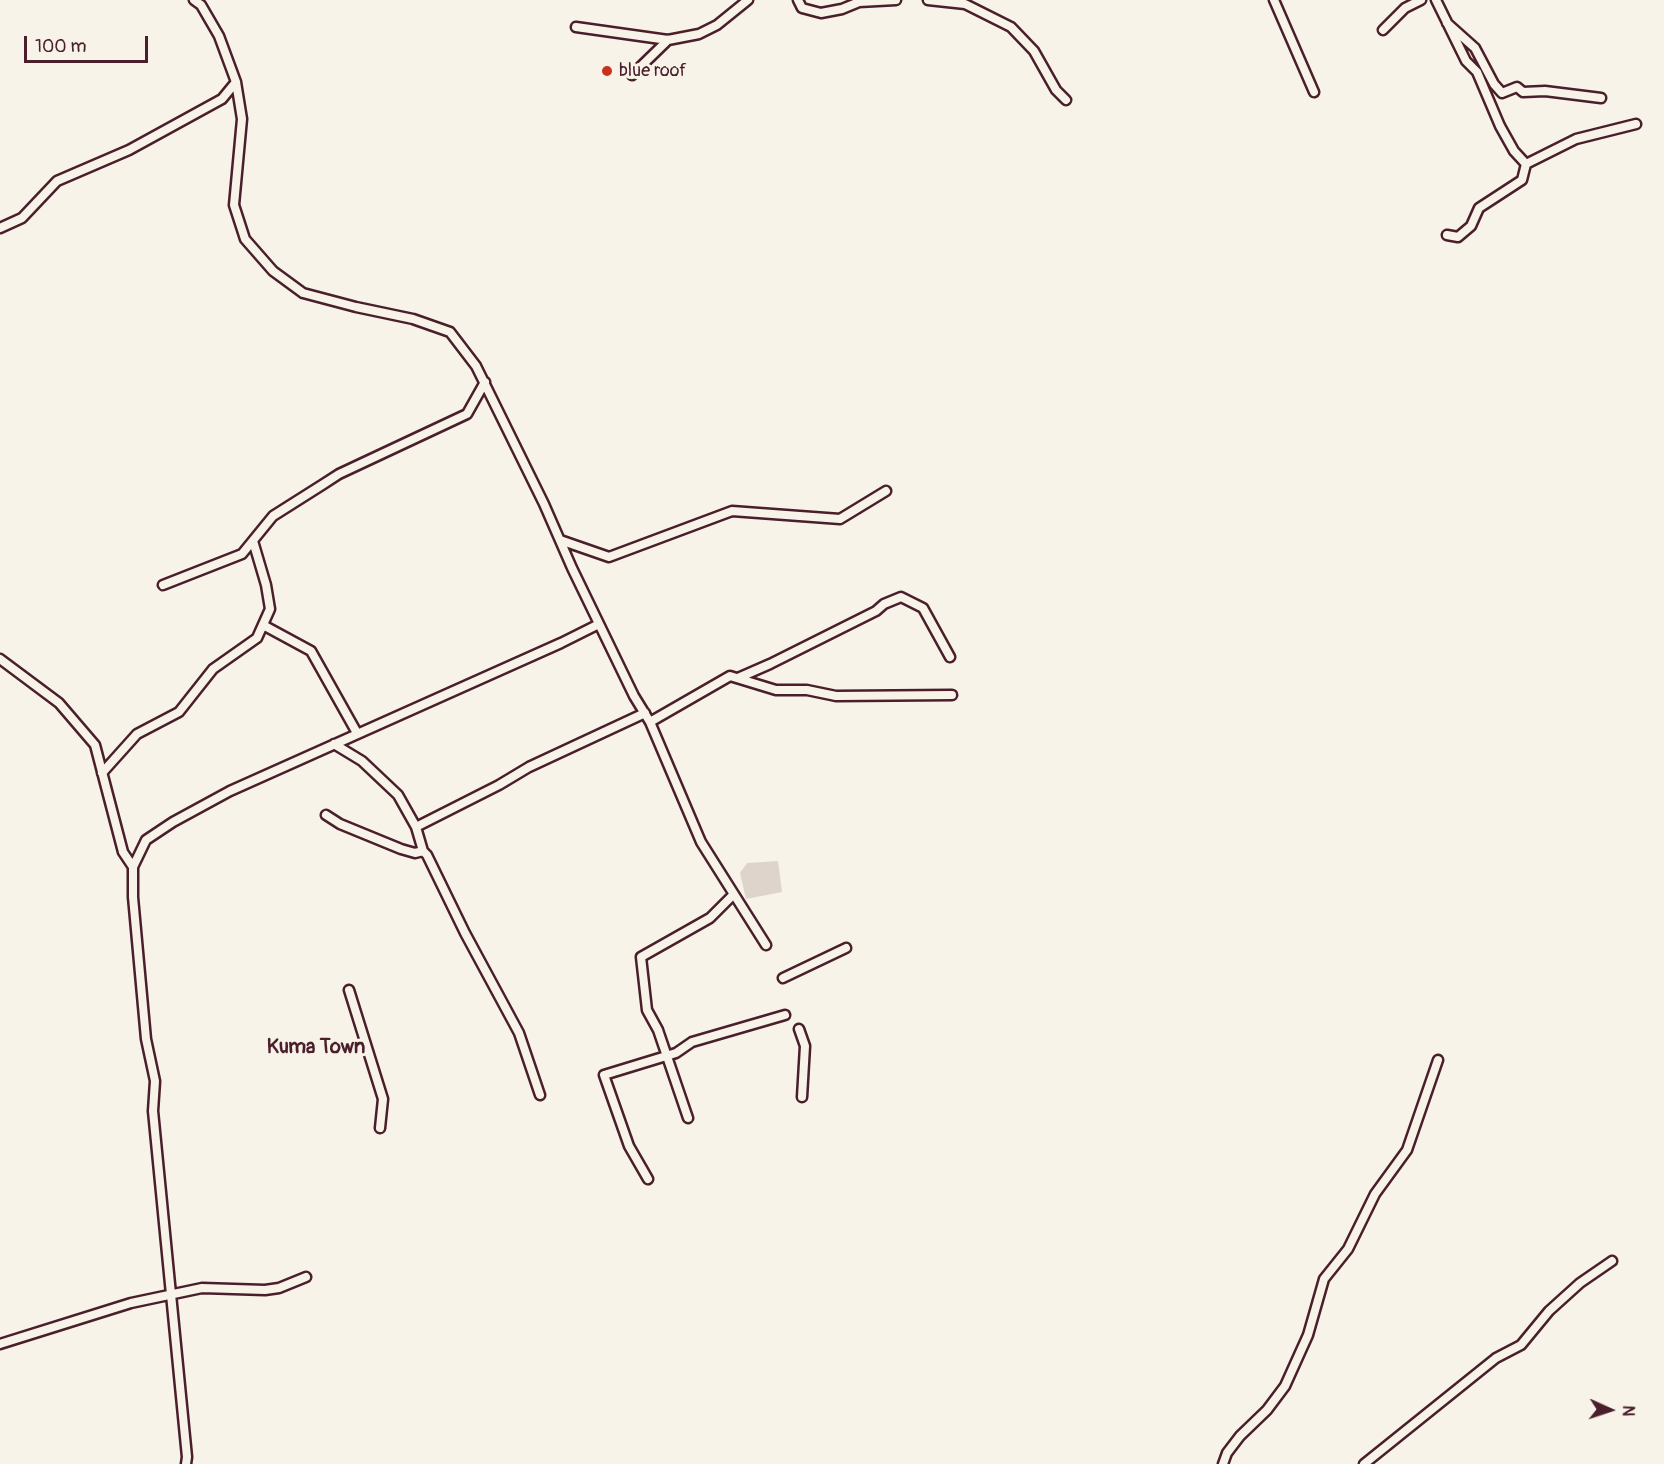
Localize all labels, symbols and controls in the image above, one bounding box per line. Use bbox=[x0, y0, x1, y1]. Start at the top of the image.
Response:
scale bar bbox=[27, 24, 152, 62]
text: 100 m bbox=[35, 35, 87, 58]
place label: blue roof bbox=[619, 60, 687, 82]
marker: blue roof bbox=[600, 64, 614, 78]
district label: Kuma Town bbox=[267, 1036, 365, 1060]
north arrow bbox=[1580, 1380, 1640, 1440]
text: N bbox=[1618, 1405, 1638, 1417]

